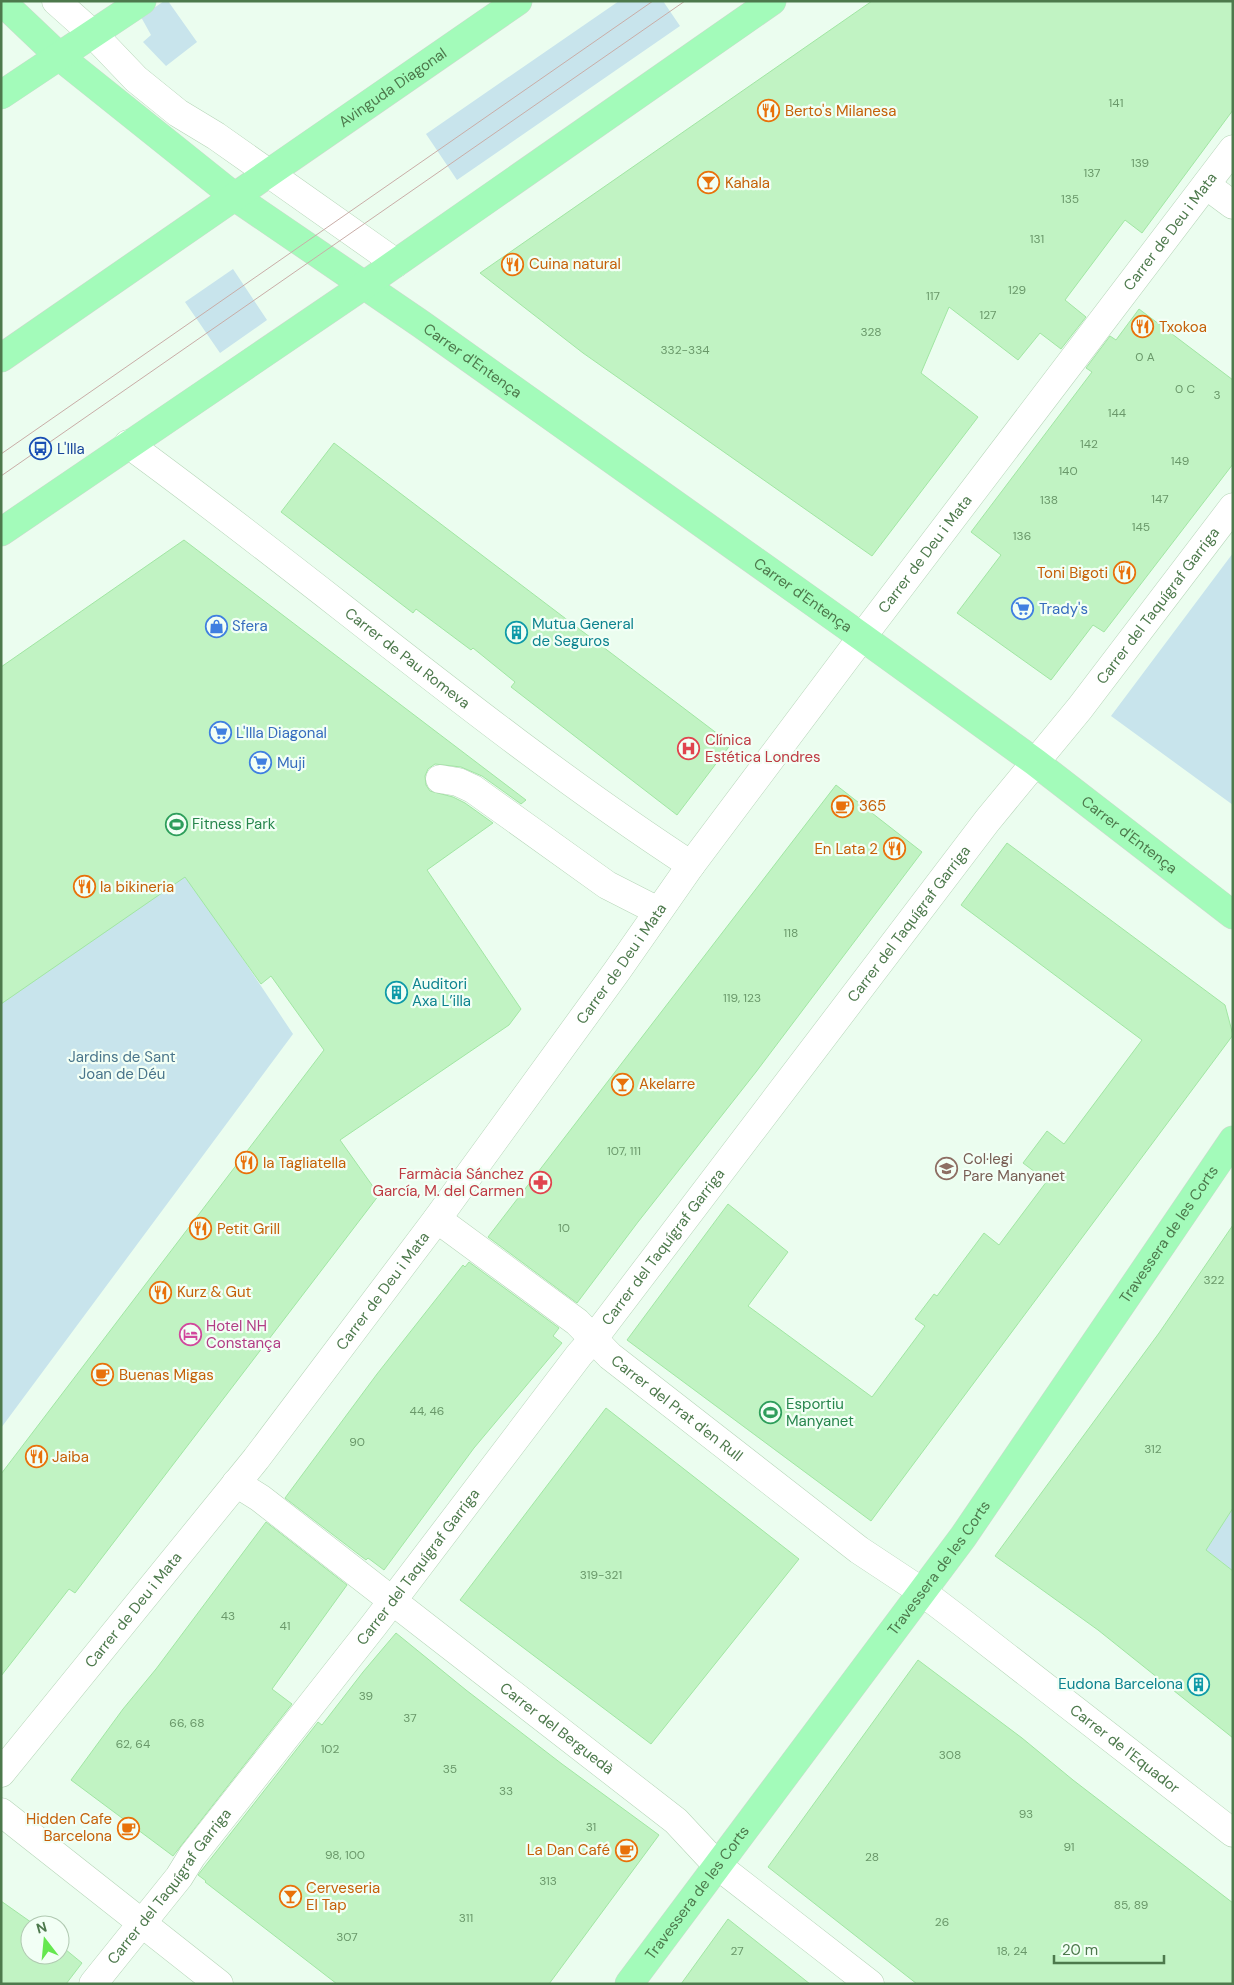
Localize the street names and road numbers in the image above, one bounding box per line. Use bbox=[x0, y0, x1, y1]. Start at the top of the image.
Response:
street label: Avinguda Diagonal bbox=[335, 43, 451, 132]
street label: Carrer de Deu i Mata bbox=[1119, 168, 1222, 295]
street label: Carrer d'Entença bbox=[419, 319, 526, 402]
street label: Carrer de Deu i Mata bbox=[874, 491, 976, 617]
street label: Carrer del Taquígraf Garriga bbox=[1092, 523, 1224, 688]
street label: Carrer d'Entença bbox=[750, 553, 856, 637]
street label: Carrer de Pau Romeva bbox=[341, 603, 474, 713]
street label: Carrer d'Entença bbox=[1077, 791, 1181, 878]
street label: Carrer del Taquígraf Garriga bbox=[843, 841, 975, 1006]
street label: Carrer de Deu i Mata bbox=[572, 900, 671, 1028]
street label: Travessera de les Corts bbox=[1115, 1162, 1223, 1307]
street label: Carrer del Taquígraf Garriga bbox=[597, 1165, 729, 1330]
street label: Carrer de Deu i Mata bbox=[332, 1228, 434, 1354]
street label: Carrer del Prat d'en Rull bbox=[607, 1351, 747, 1466]
street label: Carrer del Taquígraf Garriga bbox=[352, 1484, 484, 1649]
street label: Travessera de les Corts bbox=[883, 1496, 995, 1639]
street label: Carrer de Deu i Mata bbox=[80, 1548, 186, 1672]
street label: Carrer del Berguedà bbox=[496, 1678, 618, 1779]
street label: Carrer de l'Equador bbox=[1066, 1700, 1184, 1798]
street label: Carrer del Taquígraf Garriga bbox=[103, 1804, 236, 1968]
street label: Travessera de les Corts bbox=[641, 1822, 754, 1964]

